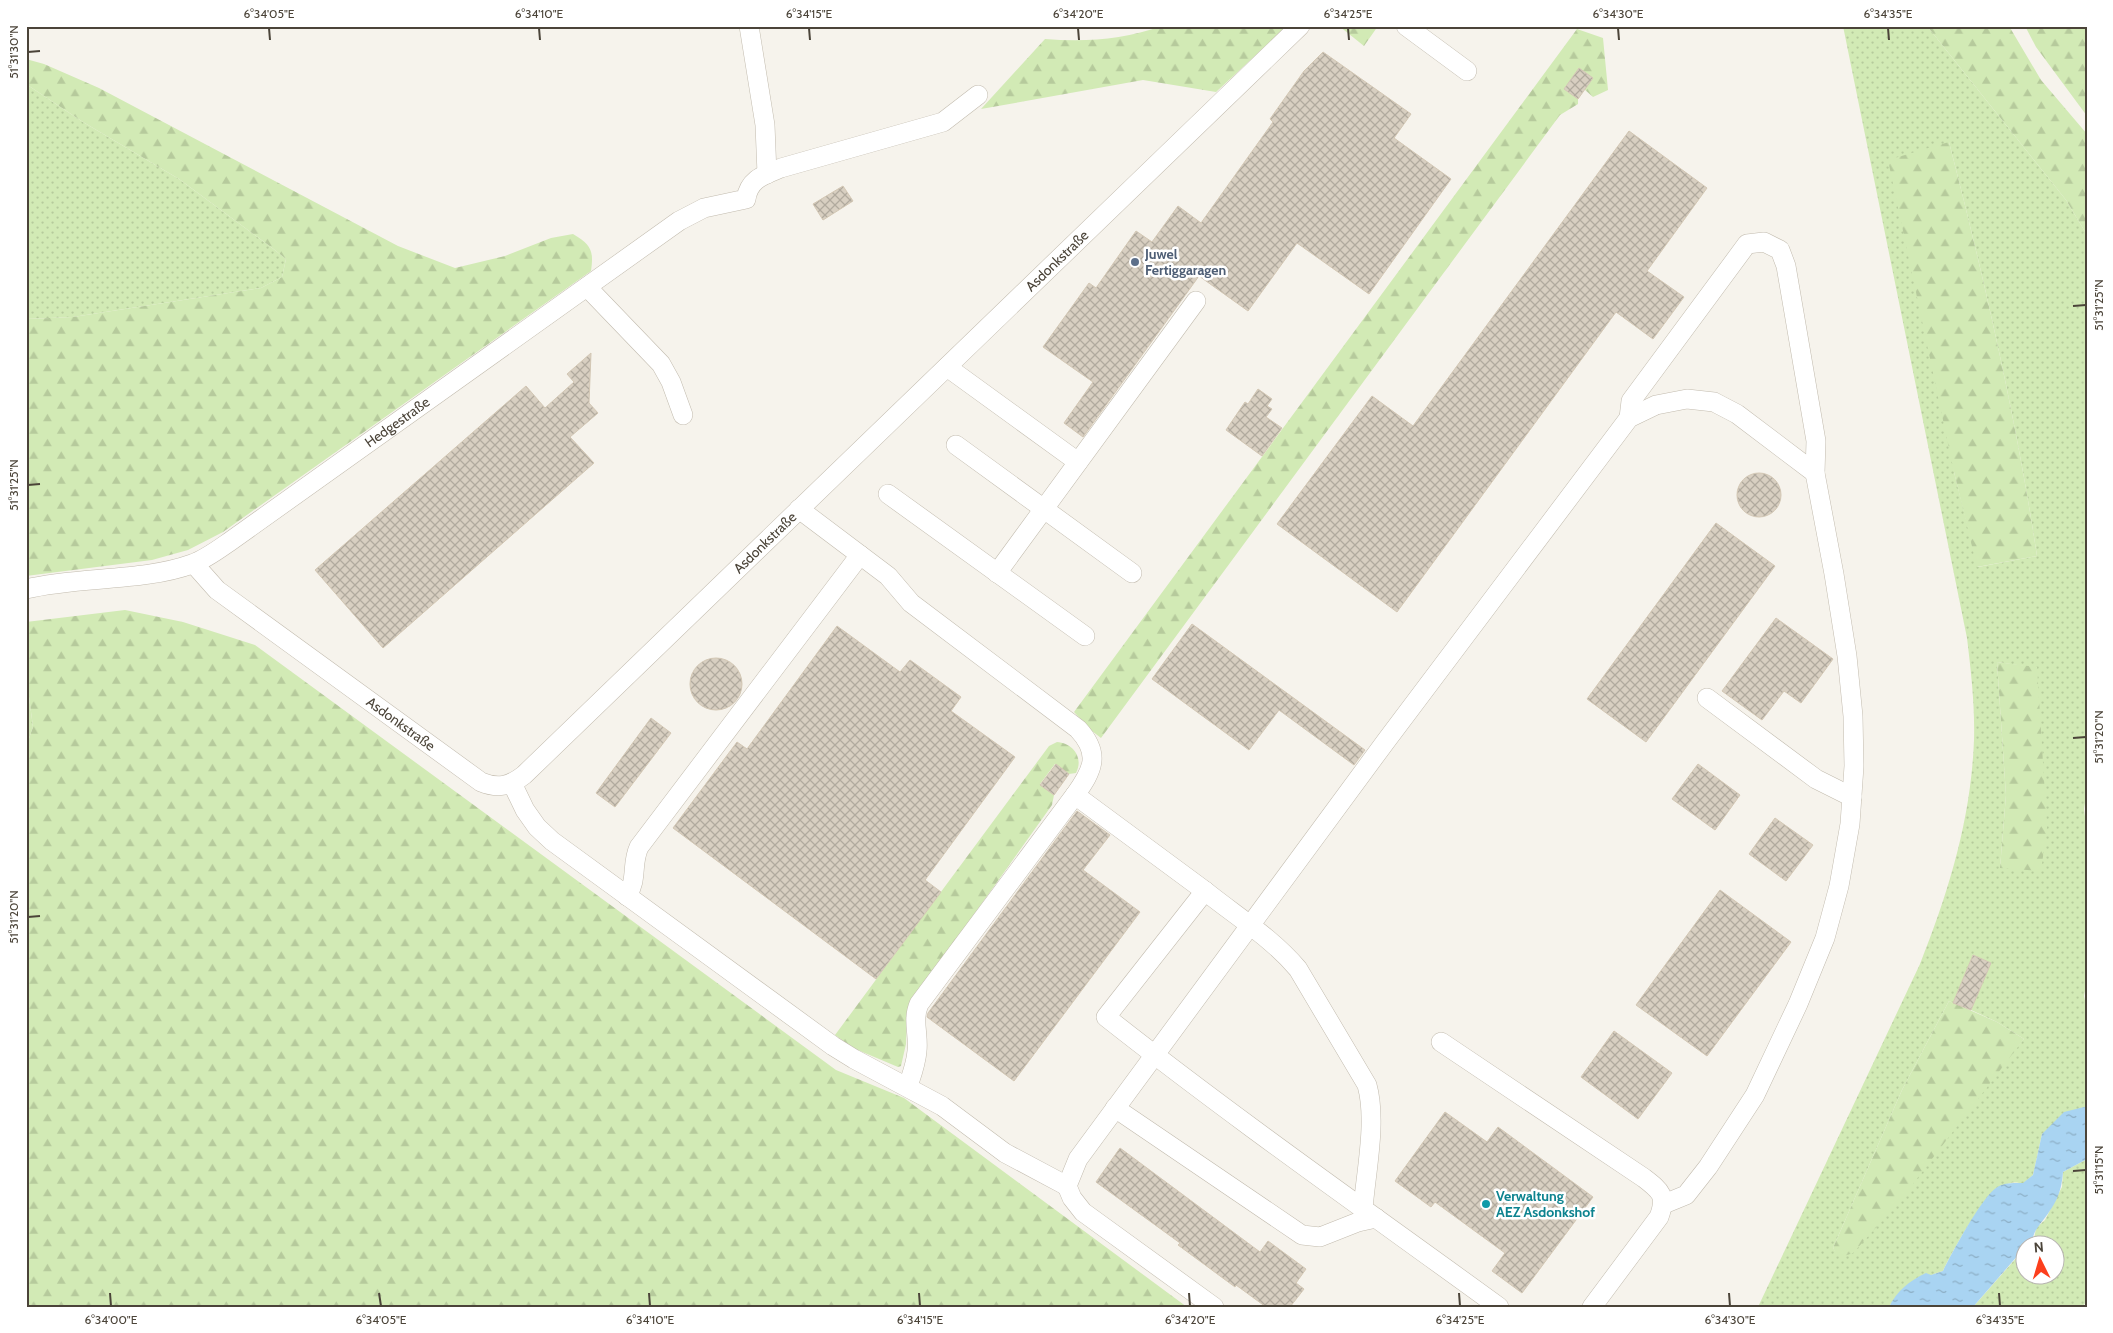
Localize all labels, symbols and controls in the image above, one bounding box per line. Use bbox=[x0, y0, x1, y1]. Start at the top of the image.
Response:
text: 6°34'05"E bbox=[244, 6, 295, 21]
text: 6°34'10"E bbox=[515, 6, 564, 21]
text: 6°34'15"E bbox=[786, 6, 833, 21]
text: 6°34'20"E bbox=[1053, 6, 1104, 21]
text: 6°34'25"E bbox=[1324, 6, 1373, 21]
text: 6°34'30"E bbox=[1593, 6, 1644, 21]
text: 6°34'35"E bbox=[1863, 6, 1913, 21]
text: 51°31'30"N bbox=[6, 25, 21, 79]
street label: Asdonkstraße bbox=[1022, 226, 1092, 295]
place label: Juwel Fertiggaragen bbox=[1144, 245, 1226, 279]
marker: Juwel Fertiggaragen bbox=[1129, 256, 1141, 268]
text: 51°31'25"N bbox=[2091, 279, 2106, 331]
street label: Hedgestraße bbox=[361, 393, 433, 451]
text: 51°31'25"N bbox=[6, 459, 21, 511]
street label: Asdonkstraße bbox=[729, 508, 800, 577]
street label: Asdonkstraße bbox=[363, 693, 439, 755]
text: 51°31'20"N bbox=[2091, 710, 2106, 764]
text: 51°31'20"N bbox=[6, 890, 21, 944]
text: 51°31'15"N bbox=[2091, 1145, 2106, 1195]
place label: Verwaltung AEZ Asdonkshof bbox=[1496, 1187, 1595, 1221]
marker: Verwaltung AEZ Asdonkshof bbox=[1480, 1198, 1492, 1210]
north arrow bbox=[2016, 1236, 2066, 1286]
text: N bbox=[2033, 1238, 2045, 1256]
text: 6°34'00"E bbox=[85, 1312, 138, 1327]
text: 6°34'05"E bbox=[356, 1312, 407, 1327]
text: 6°34'10"E bbox=[626, 1312, 675, 1327]
text: 6°34'15"E bbox=[897, 1312, 944, 1327]
text: 6°34'20"E bbox=[1165, 1312, 1216, 1327]
text: 6°34'25"E bbox=[1436, 1312, 1485, 1327]
text: 6°34'30"E bbox=[1705, 1312, 1756, 1327]
text: 6°34'35"E bbox=[1975, 1312, 2025, 1327]

